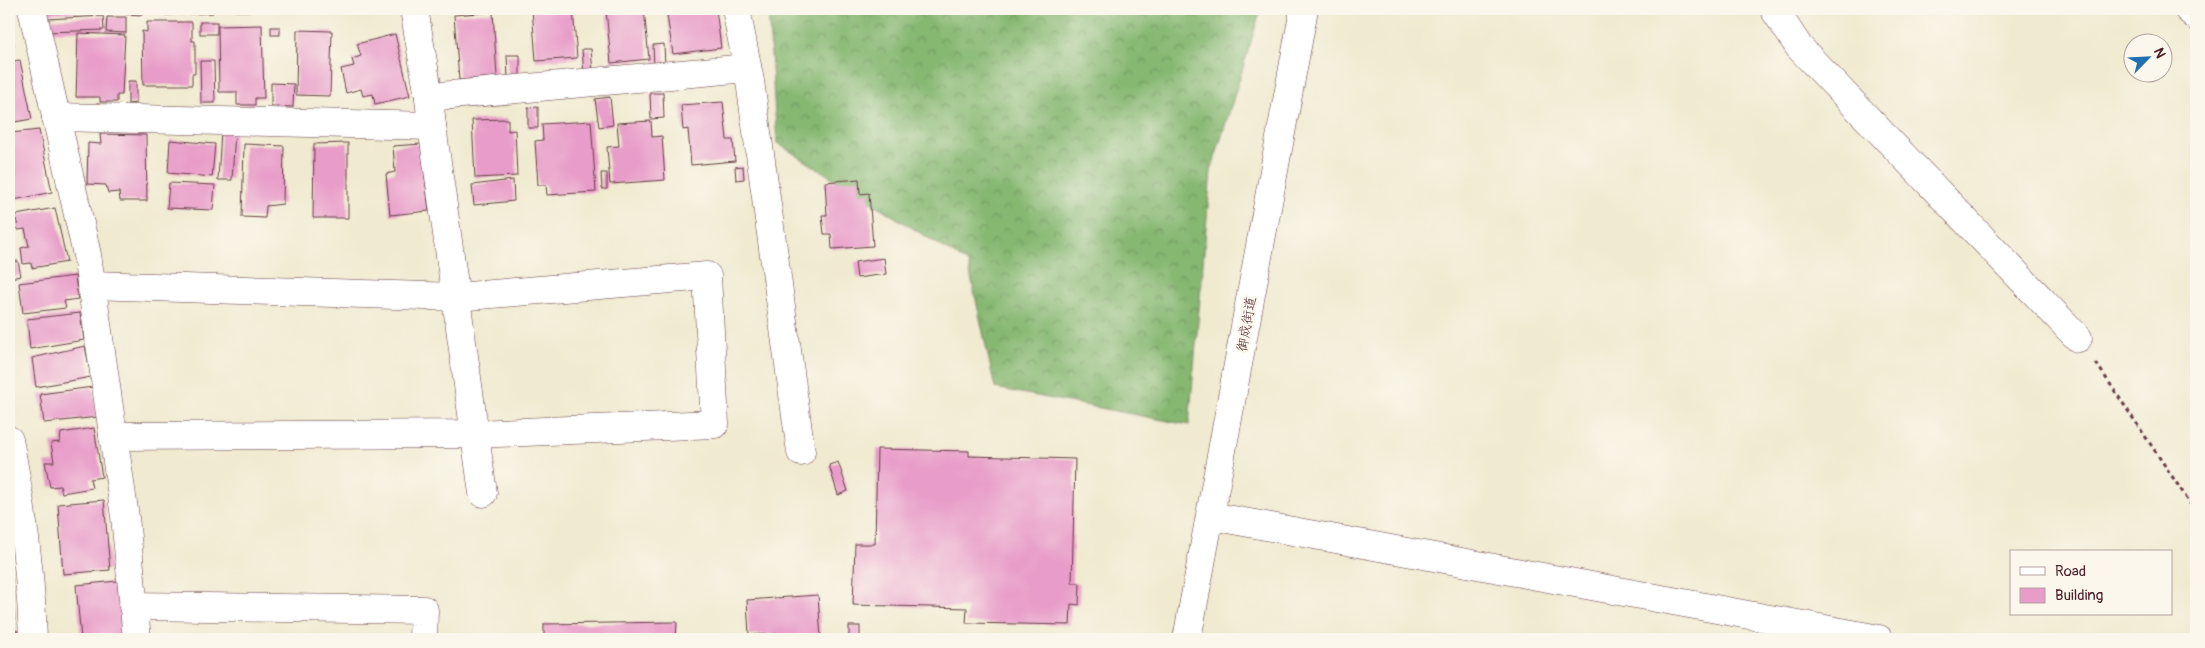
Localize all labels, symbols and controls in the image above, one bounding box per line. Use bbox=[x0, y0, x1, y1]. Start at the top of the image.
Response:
north arrow bbox=[2122, 32, 2172, 82]
text: N bbox=[2150, 45, 2169, 61]
street label: 御成街道 bbox=[1233, 295, 1260, 353]
legend bbox=[2010, 550, 2172, 616]
text: Road bbox=[2055, 562, 2086, 581]
text: Building bbox=[2055, 586, 2103, 605]

